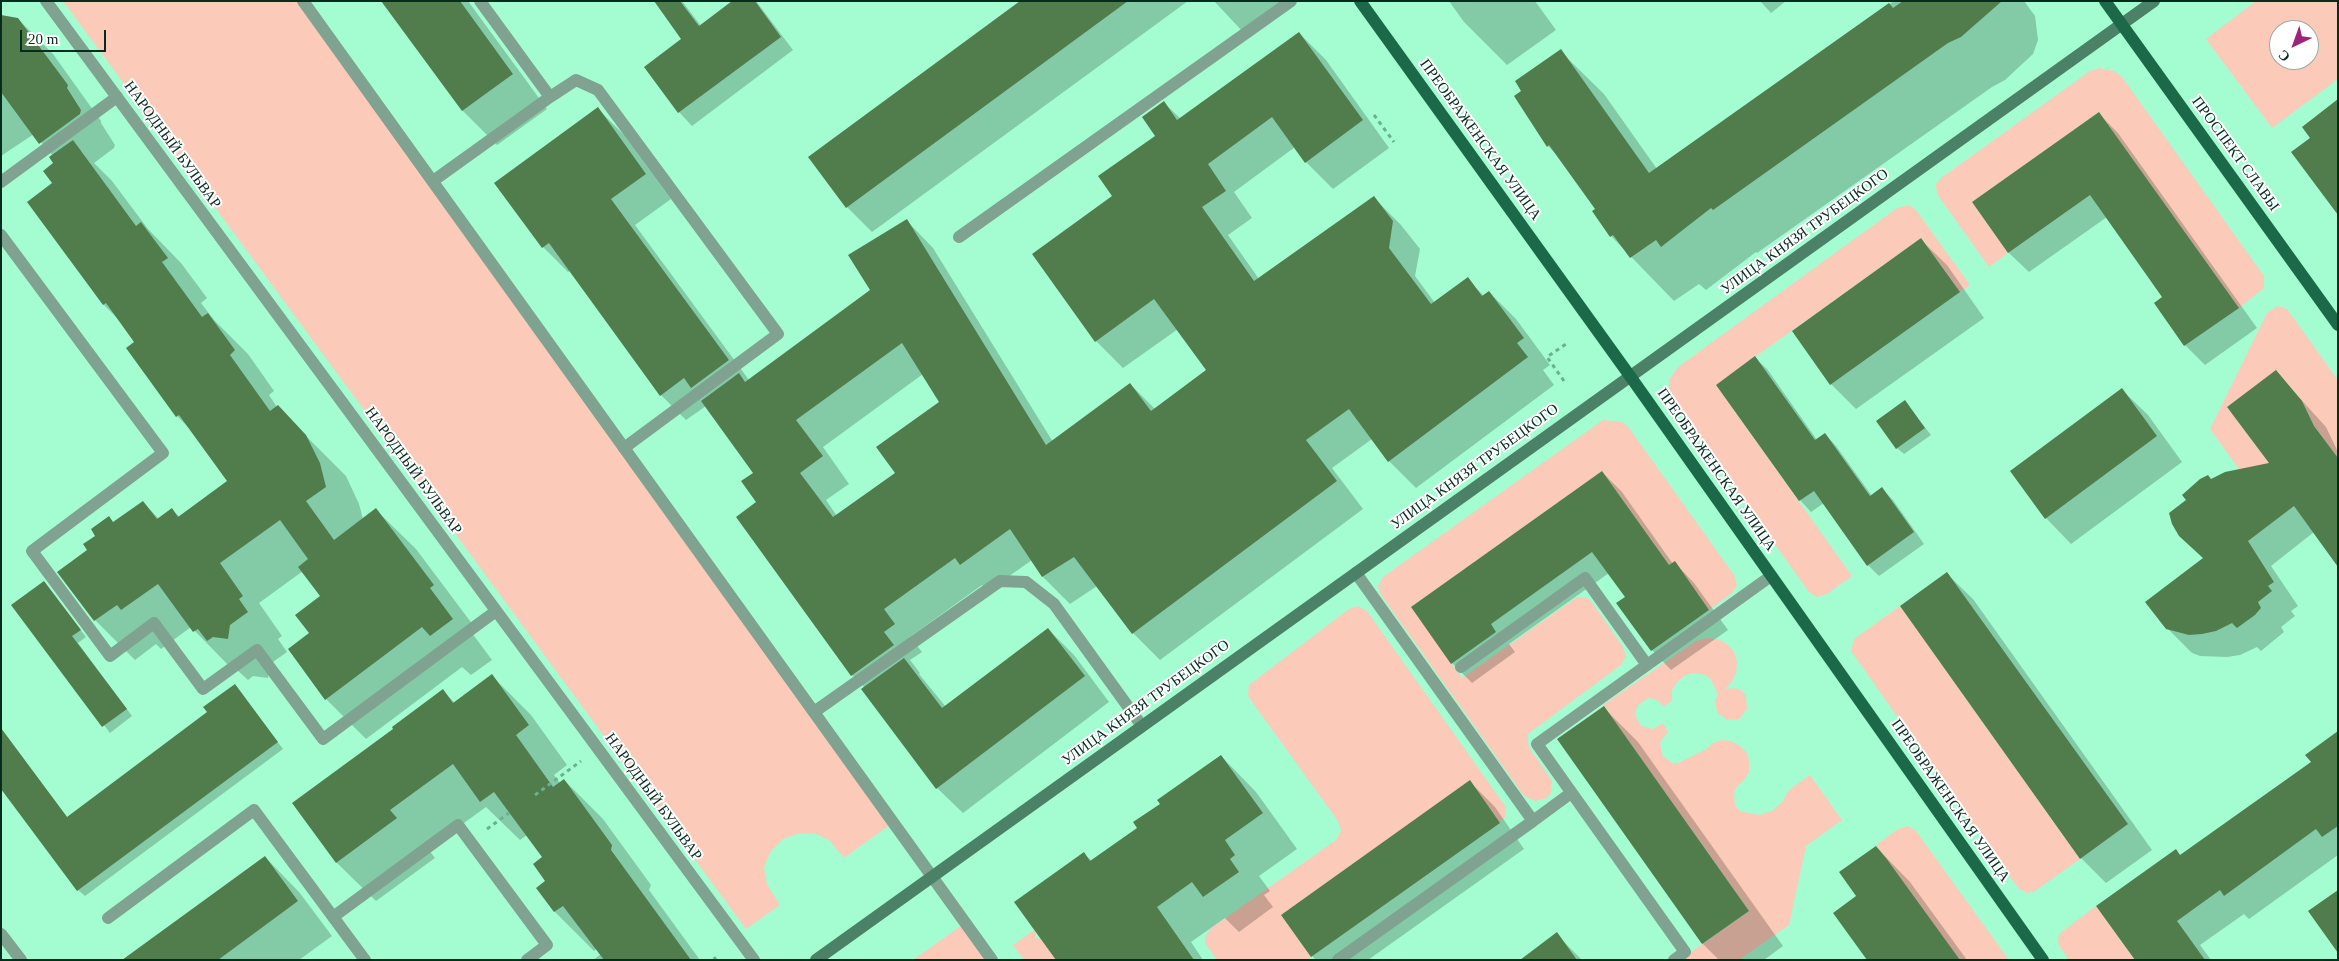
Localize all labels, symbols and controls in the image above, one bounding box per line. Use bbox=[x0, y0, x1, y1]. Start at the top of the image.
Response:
scale bar bbox=[22, 20, 109, 52]
north arrow bbox=[2269, 20, 2319, 70]
text: 20 m bbox=[28, 31, 58, 47]
text: С bbox=[2276, 47, 2293, 65]
street label: ПРЕОБРАЖЕНСКАЯ УЛИЦА bbox=[1416, 56, 1544, 224]
street label: НАРОДНЫЙ БУЛЬВАР bbox=[120, 78, 224, 212]
street label: ПРОСПЕКТ СЛАВЫ bbox=[2187, 93, 2283, 215]
street label: УЛИЦА КНЯЗЯ ТРУБЕЦКОГО bbox=[1718, 165, 1892, 299]
street label: ПРЕОБРАЖЕНСКАЯ УЛИЦА bbox=[1653, 385, 1779, 555]
street label: УЛИЦА КНЯЗЯ ТРУБЕЦКОГО bbox=[1388, 400, 1562, 534]
street label: НАРОДНЫЙ БУЛЬВАР bbox=[361, 404, 465, 538]
street label: УЛИЦА КНЯЗЯ ТРУБЕЦКОГО bbox=[1059, 636, 1233, 770]
street label: ПРЕОБРАЖЕНСКАЯ УЛИЦА bbox=[1887, 716, 2013, 886]
street label: НАРОДНЫЙ БУЛЬВАР bbox=[601, 730, 705, 864]

